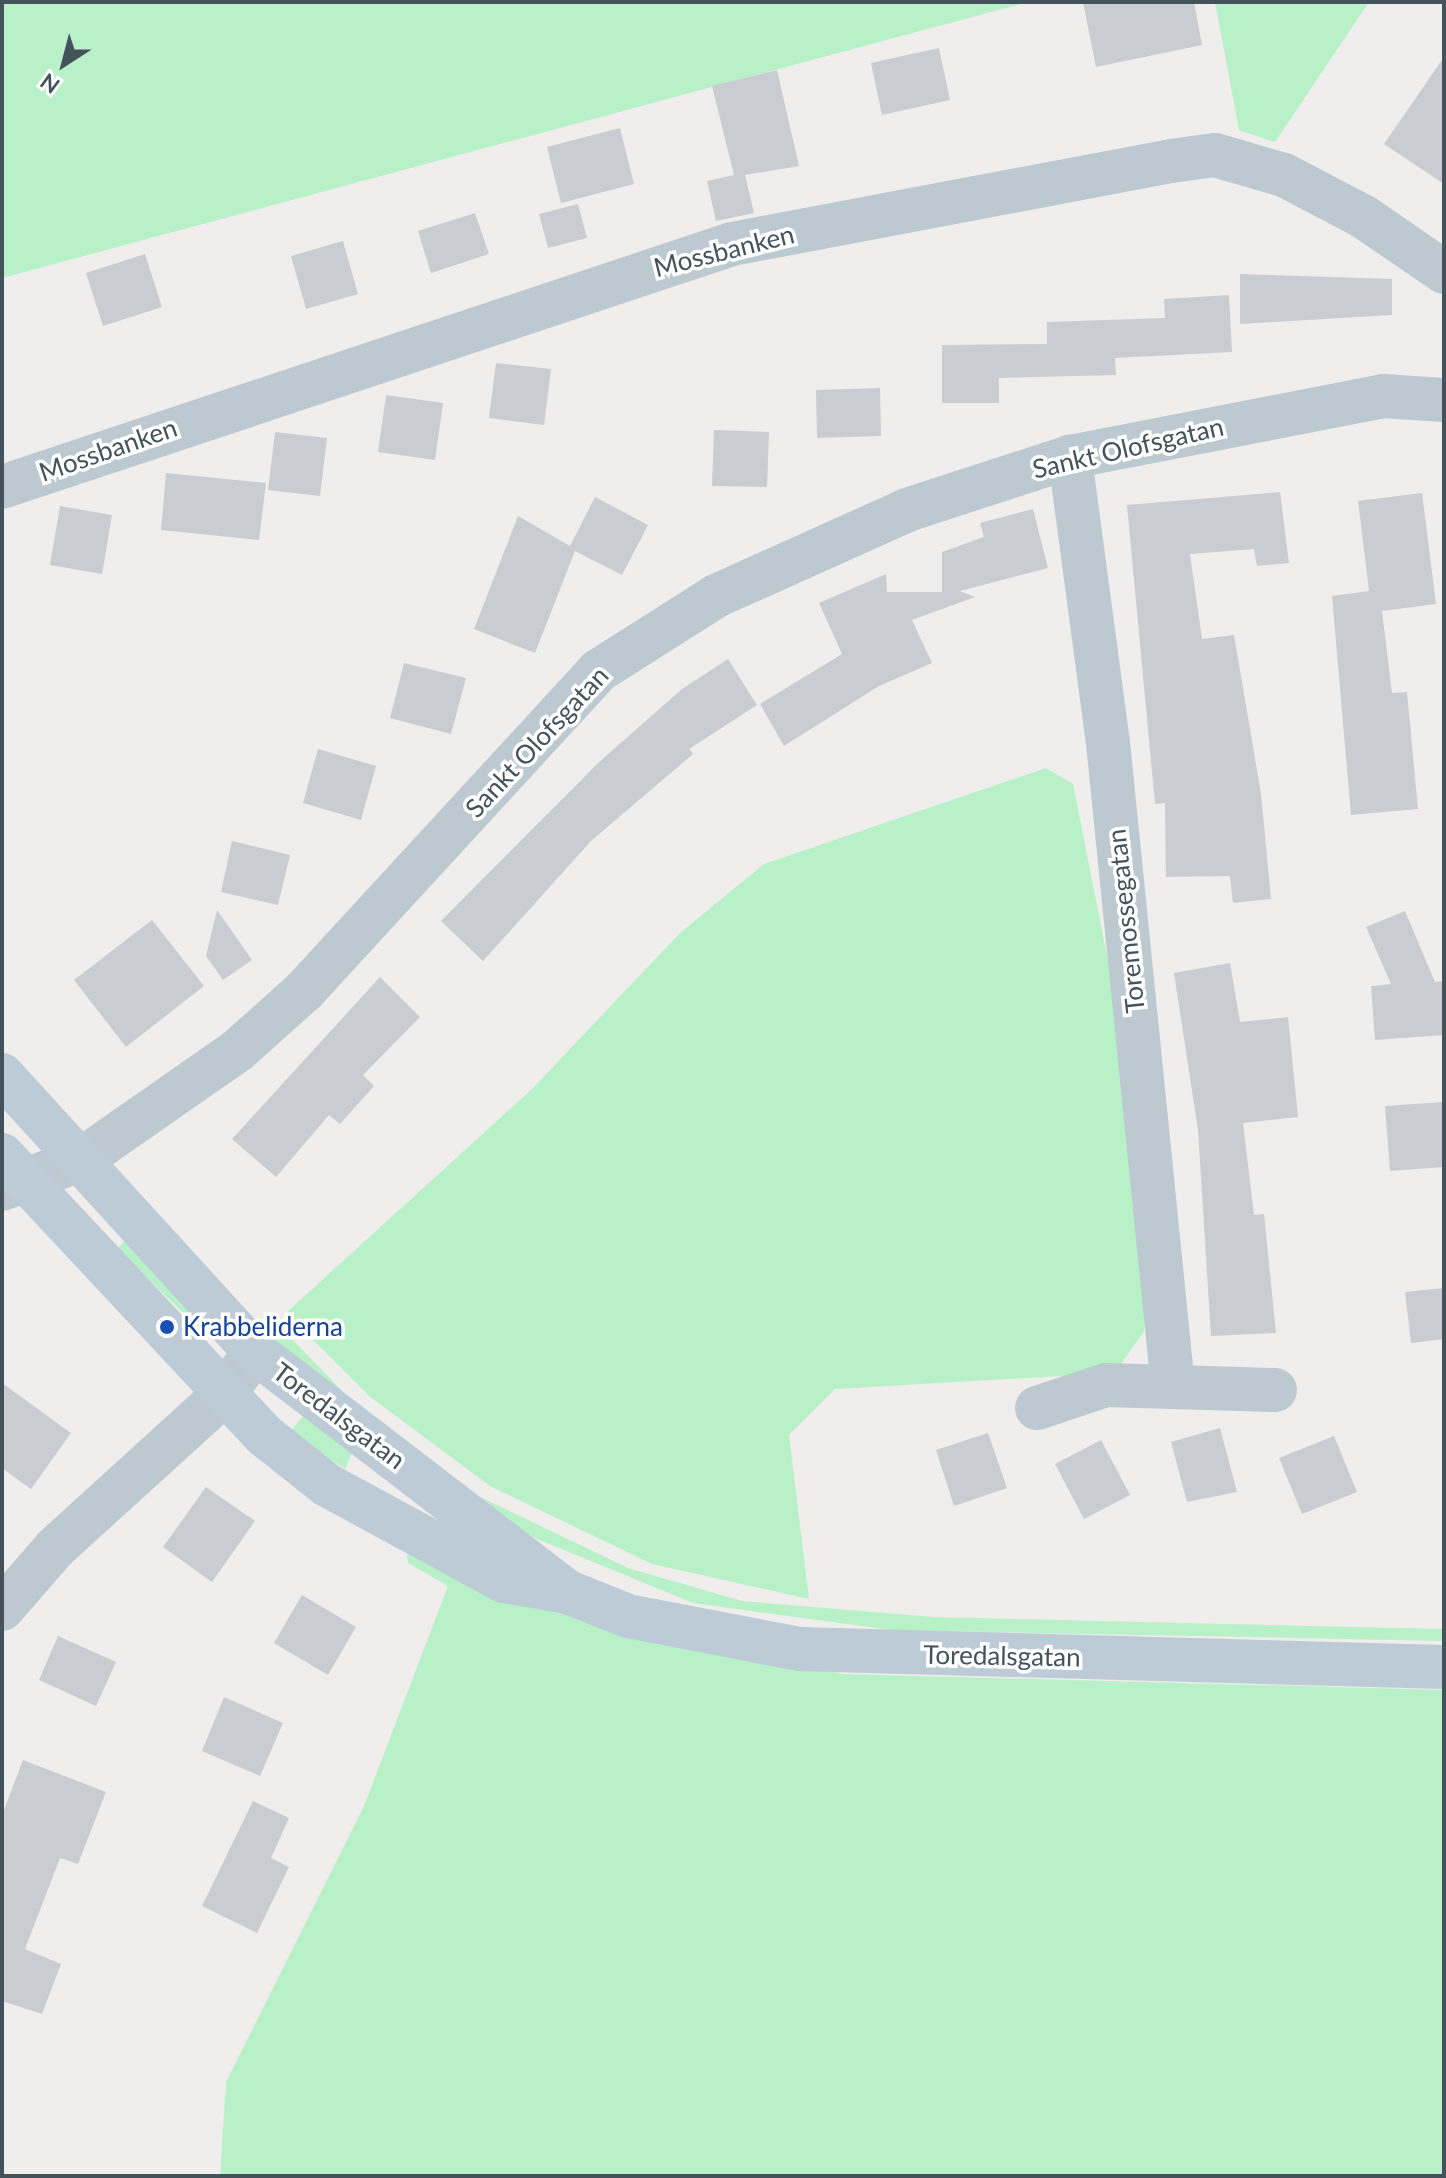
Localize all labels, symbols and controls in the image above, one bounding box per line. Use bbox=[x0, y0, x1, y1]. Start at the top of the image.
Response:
north arrow bbox=[24, 24, 104, 104]
text: N bbox=[35, 68, 64, 100]
street label: Mossbanken bbox=[651, 218, 797, 284]
street label: Sankt Olofsgatan bbox=[1029, 411, 1227, 485]
street label: Mossbanken bbox=[35, 412, 181, 488]
street label: Sankt Olofsgatan bbox=[459, 660, 615, 824]
street label: Toremossegatan bbox=[1101, 827, 1151, 1015]
place label: Krabbeliderna bbox=[183, 1311, 343, 1343]
marker: Krabbeliderna bbox=[158, 1318, 176, 1336]
street label: Toredalsgatan bbox=[267, 1356, 411, 1476]
street label: Toredalsgatan bbox=[923, 1639, 1081, 1673]

